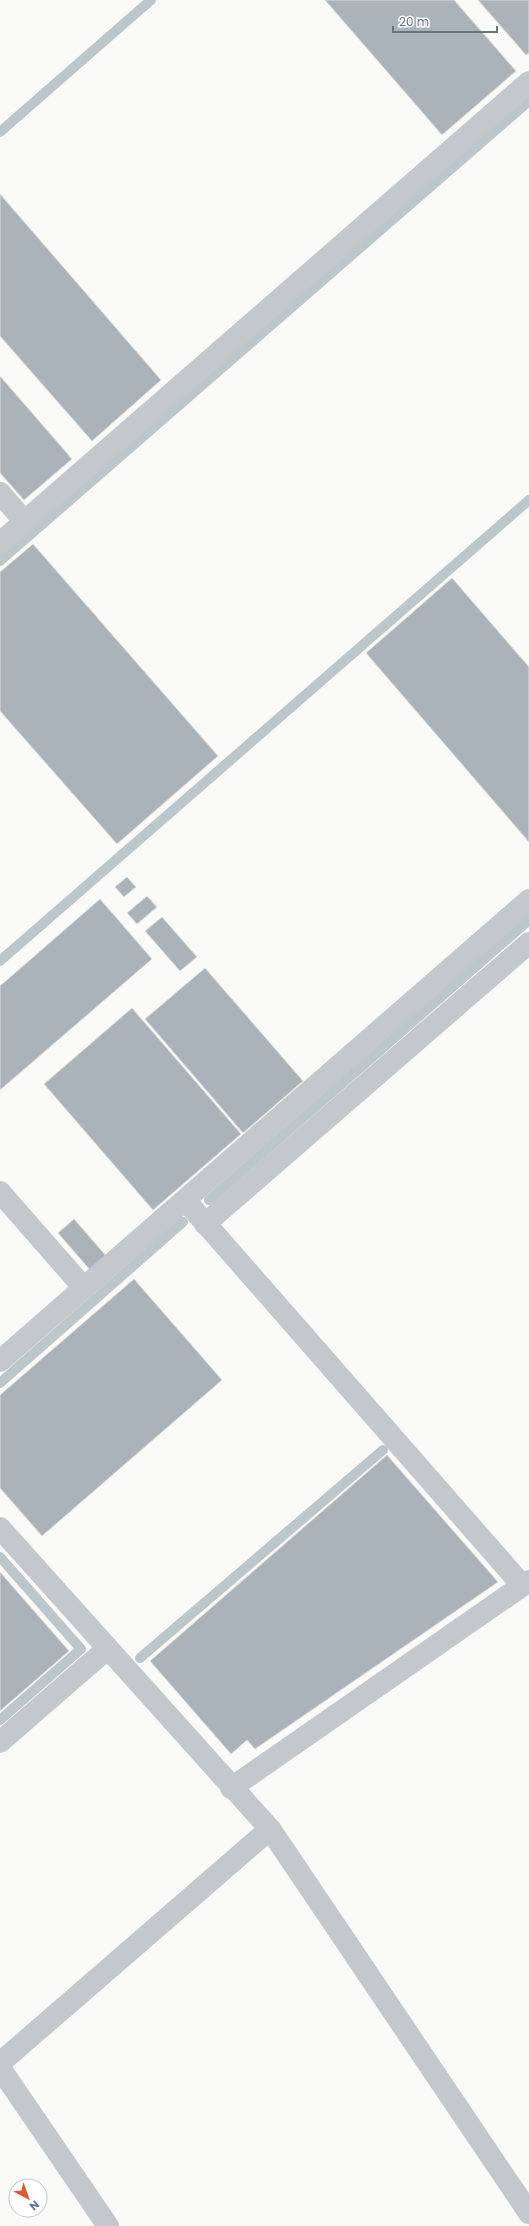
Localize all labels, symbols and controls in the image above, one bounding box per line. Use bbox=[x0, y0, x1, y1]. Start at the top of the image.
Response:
scale bar bbox=[393, 8, 497, 34]
text: 20 m bbox=[399, 13, 429, 30]
north arrow bbox=[8, 2178, 48, 2218]
text: N bbox=[26, 2197, 43, 2214]

